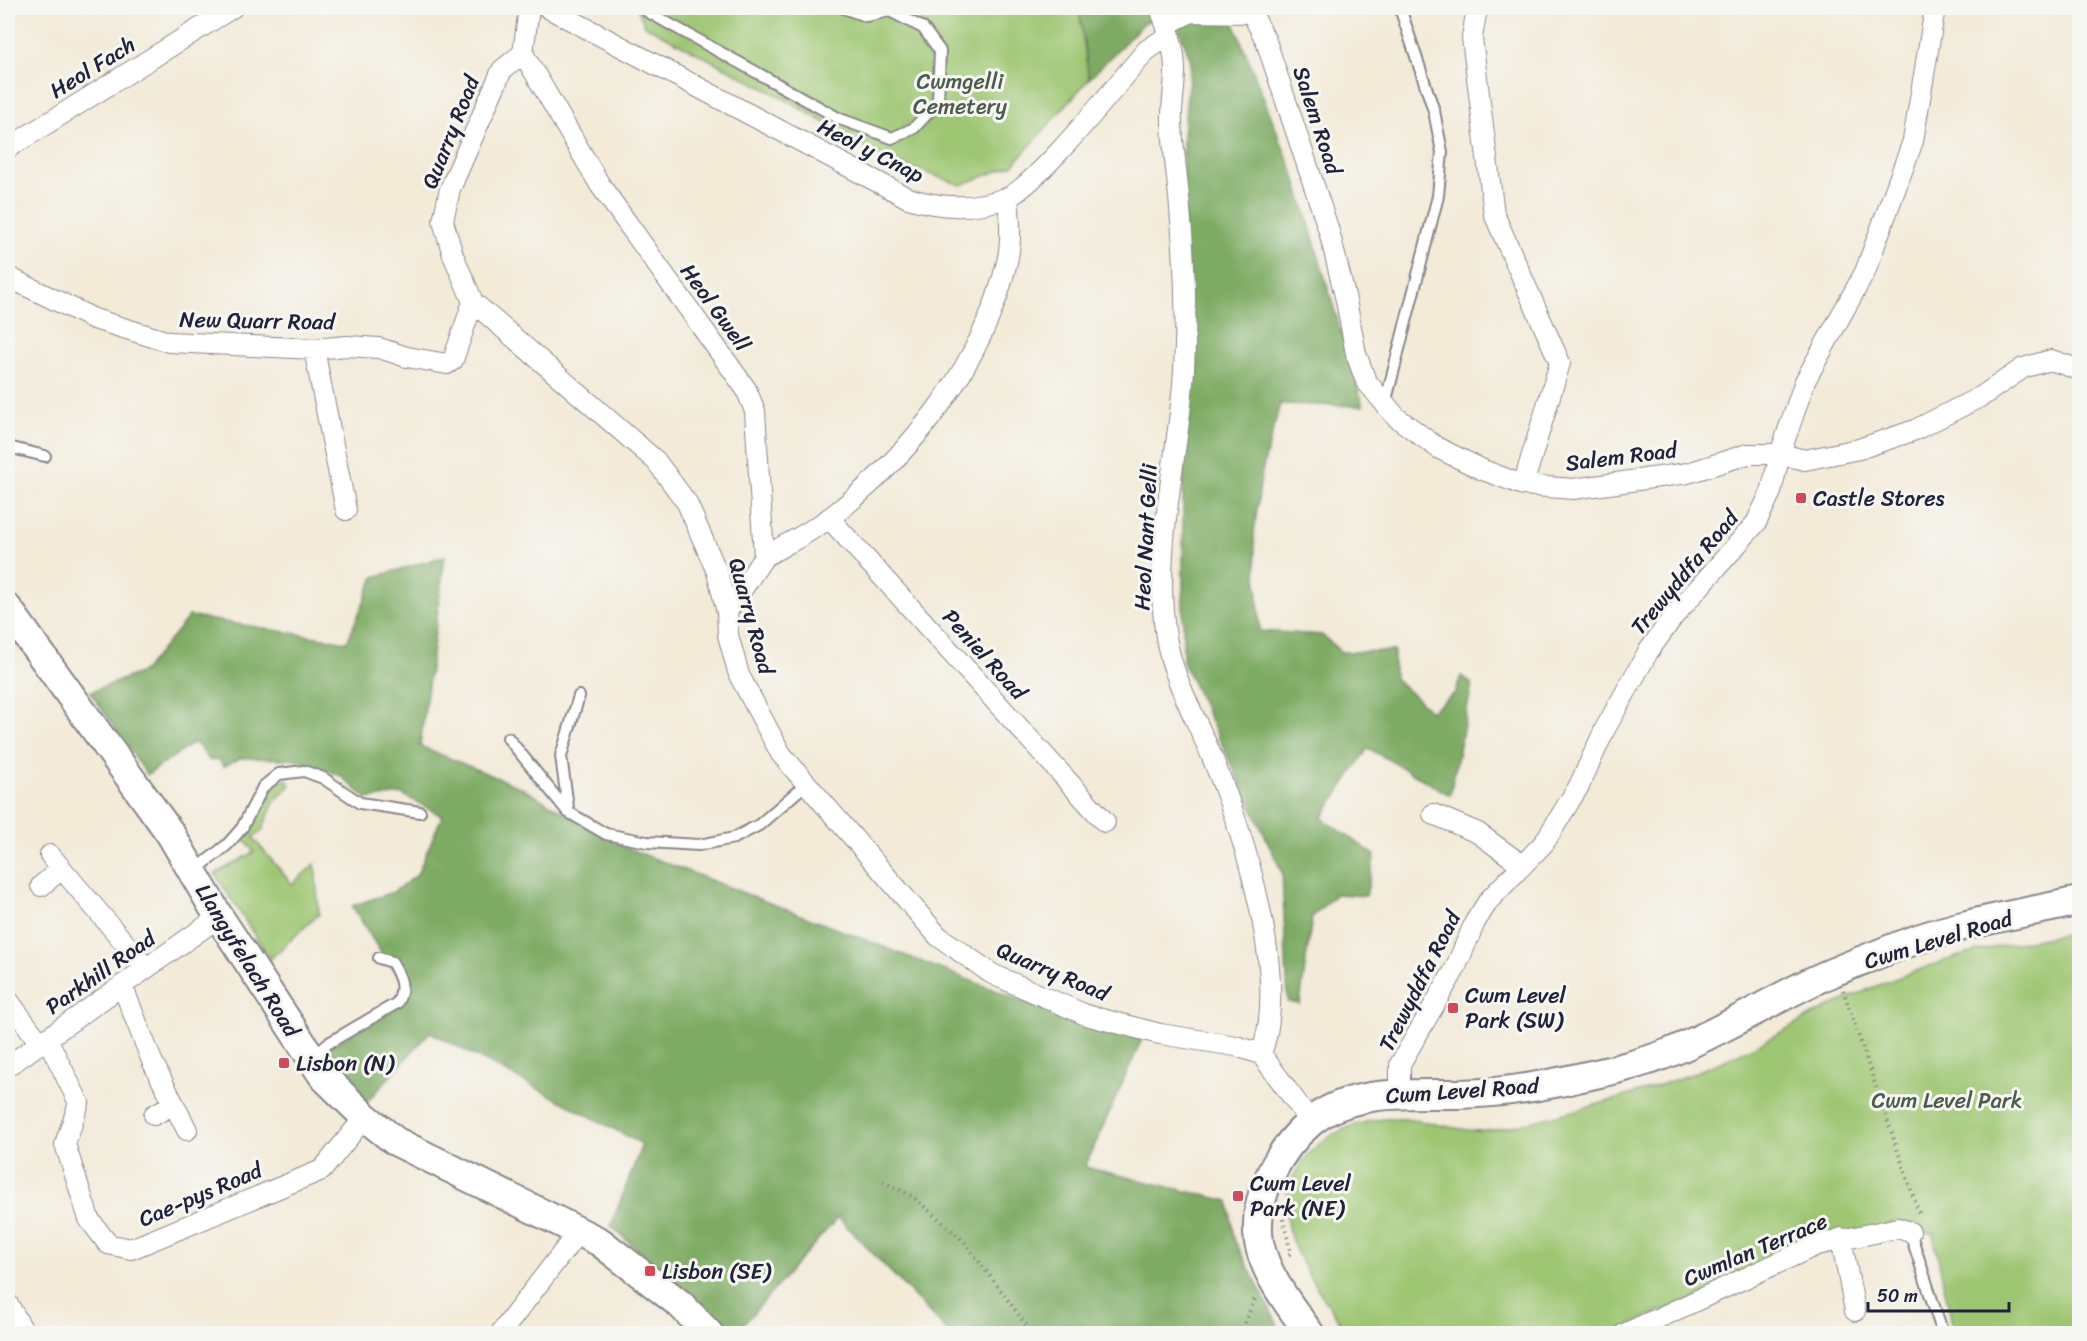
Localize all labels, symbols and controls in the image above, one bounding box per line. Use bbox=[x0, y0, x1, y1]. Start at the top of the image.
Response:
street label: Heol Fach bbox=[41, 26, 143, 109]
street label: Salem Road bbox=[1282, 61, 1354, 181]
park label: Cwmgelli Cemetery bbox=[913, 62, 1008, 126]
street label: Quarry Road bbox=[410, 68, 491, 195]
street label: Heol y Cnap bbox=[810, 107, 931, 194]
street label: Heol Gwell bbox=[670, 255, 762, 361]
street label: New Quarr Road bbox=[179, 300, 336, 341]
street label: Salem Road bbox=[1563, 430, 1680, 483]
street label: Heol Nant Gelli bbox=[1122, 462, 1169, 611]
place label: Castle Stores bbox=[1813, 479, 1944, 518]
marker: Castle Stores bbox=[1794, 491, 1808, 505]
street label: Trewyddfa Road bbox=[1620, 500, 1750, 644]
street label: Quarry Road bbox=[717, 554, 786, 680]
street label: Peniel Road bbox=[933, 600, 1038, 710]
street label: Llangyfelach Road bbox=[185, 876, 311, 1046]
street label: Cwm Level Road bbox=[1859, 898, 2018, 981]
street label: Trewyddfa Road bbox=[1367, 903, 1472, 1058]
street label: Parkhill Road bbox=[37, 919, 165, 1025]
street label: Quarry Road bbox=[990, 930, 1116, 1013]
place label: Cwm Level Park (SW) bbox=[1465, 976, 1567, 1040]
marker: Cwm Level Park (SW) bbox=[1446, 1001, 1460, 1015]
place label: Lisbon (N) bbox=[296, 1044, 395, 1083]
marker: Lisbon (N) bbox=[277, 1056, 291, 1070]
street label: Cwm Level Road bbox=[1384, 1066, 1541, 1115]
park label: Cwm Level Park bbox=[1872, 1081, 2022, 1120]
street label: Cae-pys Road bbox=[132, 1150, 270, 1238]
place label: Cwm Level Park (NE) bbox=[1250, 1164, 1352, 1228]
marker: Cwm Level Park (NE) bbox=[1231, 1189, 1245, 1203]
street label: Cwmlan Terrace bbox=[1677, 1201, 1834, 1297]
place label: Lisbon (SE) bbox=[662, 1252, 772, 1291]
marker: Lisbon (SE) bbox=[643, 1264, 657, 1278]
scale bar bbox=[1868, 1275, 2009, 1313]
text: 50 m bbox=[1877, 1280, 1918, 1312]

